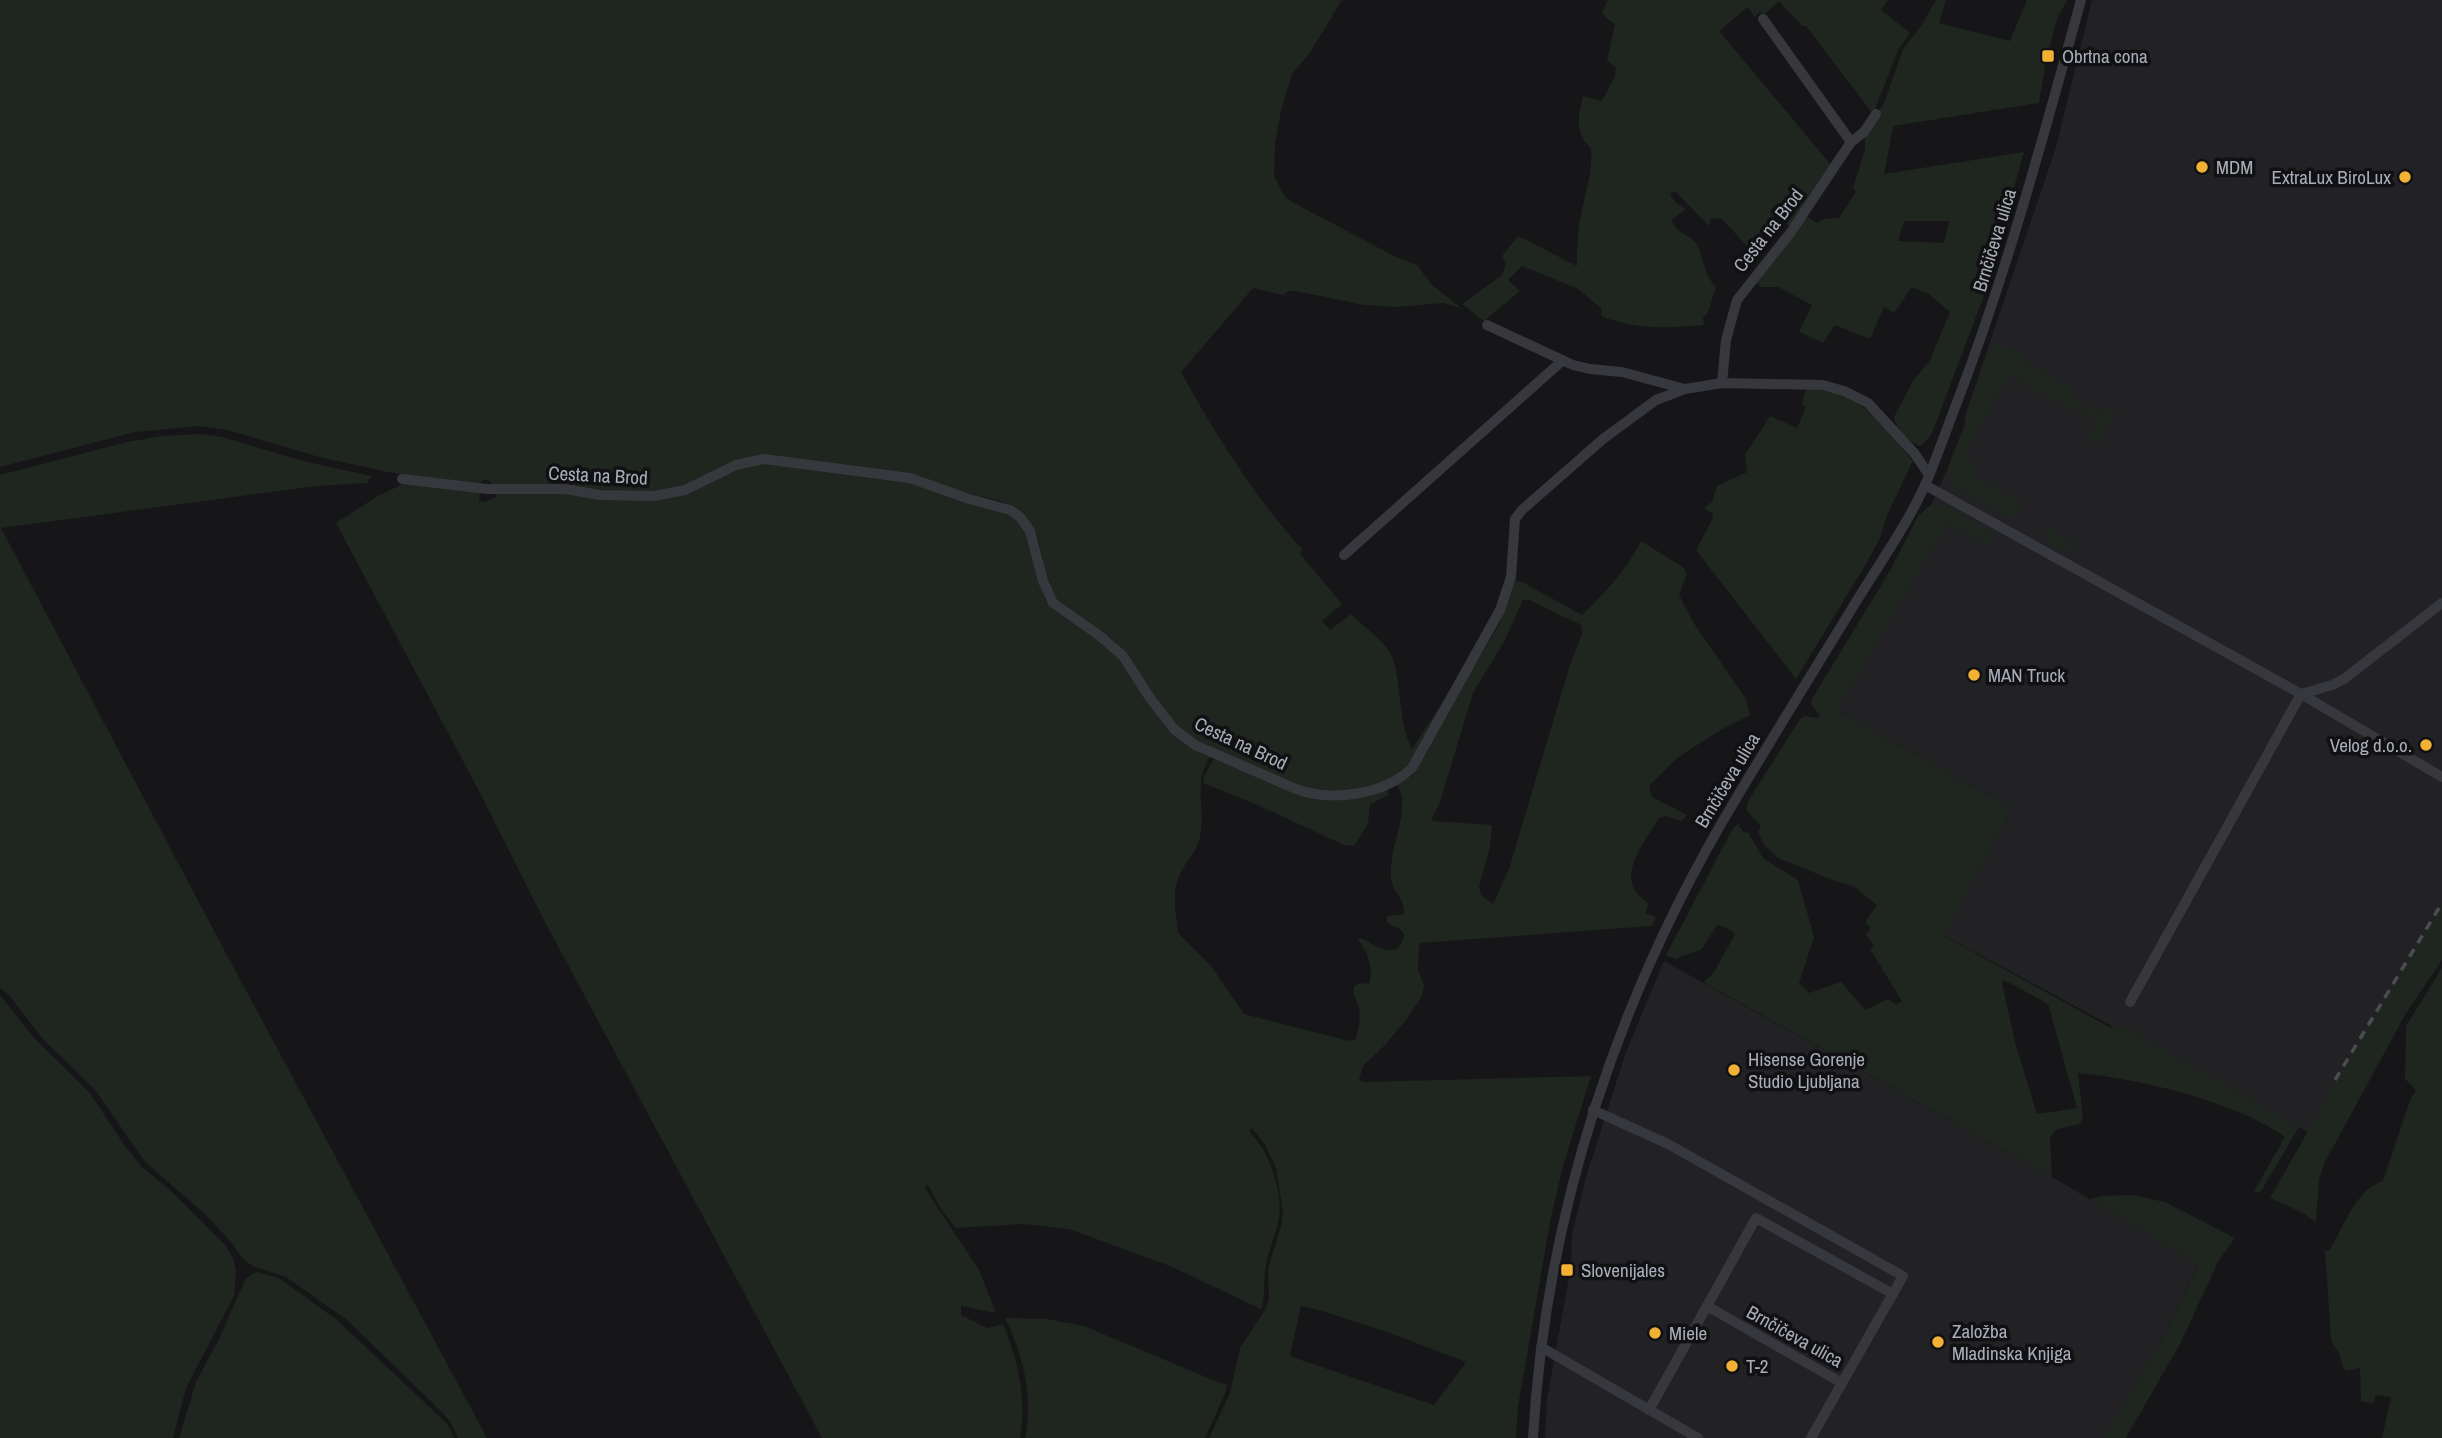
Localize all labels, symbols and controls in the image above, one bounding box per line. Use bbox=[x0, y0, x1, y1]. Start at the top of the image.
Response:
place label: Obrtna cona bbox=[2062, 43, 2148, 69]
marker: Obrtna cona bbox=[2040, 48, 2056, 64]
place label: MDM bbox=[2216, 154, 2253, 180]
marker: MDM bbox=[2194, 159, 2210, 175]
place label: ExtraLux BiroLux bbox=[2271, 164, 2391, 190]
marker: ExtraLux BiroLux bbox=[2397, 169, 2413, 185]
street label: Cesta na Brod bbox=[1727, 183, 1809, 277]
street label: Brnčičeva ulica bbox=[1966, 185, 2022, 295]
street label: Cesta na Brod bbox=[548, 459, 648, 491]
place label: MAN Truck bbox=[1988, 662, 2065, 688]
marker: MAN Truck bbox=[1966, 667, 1982, 683]
street label: Cesta na Brod bbox=[1190, 710, 1292, 776]
street label: Brnčičeva ulica bbox=[1688, 727, 1766, 832]
place label: Velog d.o.o. bbox=[2330, 732, 2412, 758]
marker: Velog d.o.o. bbox=[2418, 737, 2434, 753]
place label: Hisense Gorenje Studio Ljubljana bbox=[1748, 1046, 1865, 1094]
marker: Hisense Gorenje Studio Ljubljana bbox=[1726, 1062, 1742, 1078]
place label: Slovenijales bbox=[1581, 1257, 1665, 1283]
marker: Slovenijales bbox=[1559, 1262, 1575, 1278]
street label: Brnčičeva ulica bbox=[1742, 1299, 1848, 1373]
place label: Založba Mladinska Knjiga bbox=[1952, 1318, 2072, 1366]
place label: Miele bbox=[1669, 1320, 1707, 1346]
marker: Miele bbox=[1647, 1325, 1663, 1341]
marker: Založba Mladinska Knjiga bbox=[1930, 1334, 1946, 1350]
place label: T-2 bbox=[1746, 1353, 1769, 1379]
marker: T-2 bbox=[1724, 1358, 1740, 1374]

